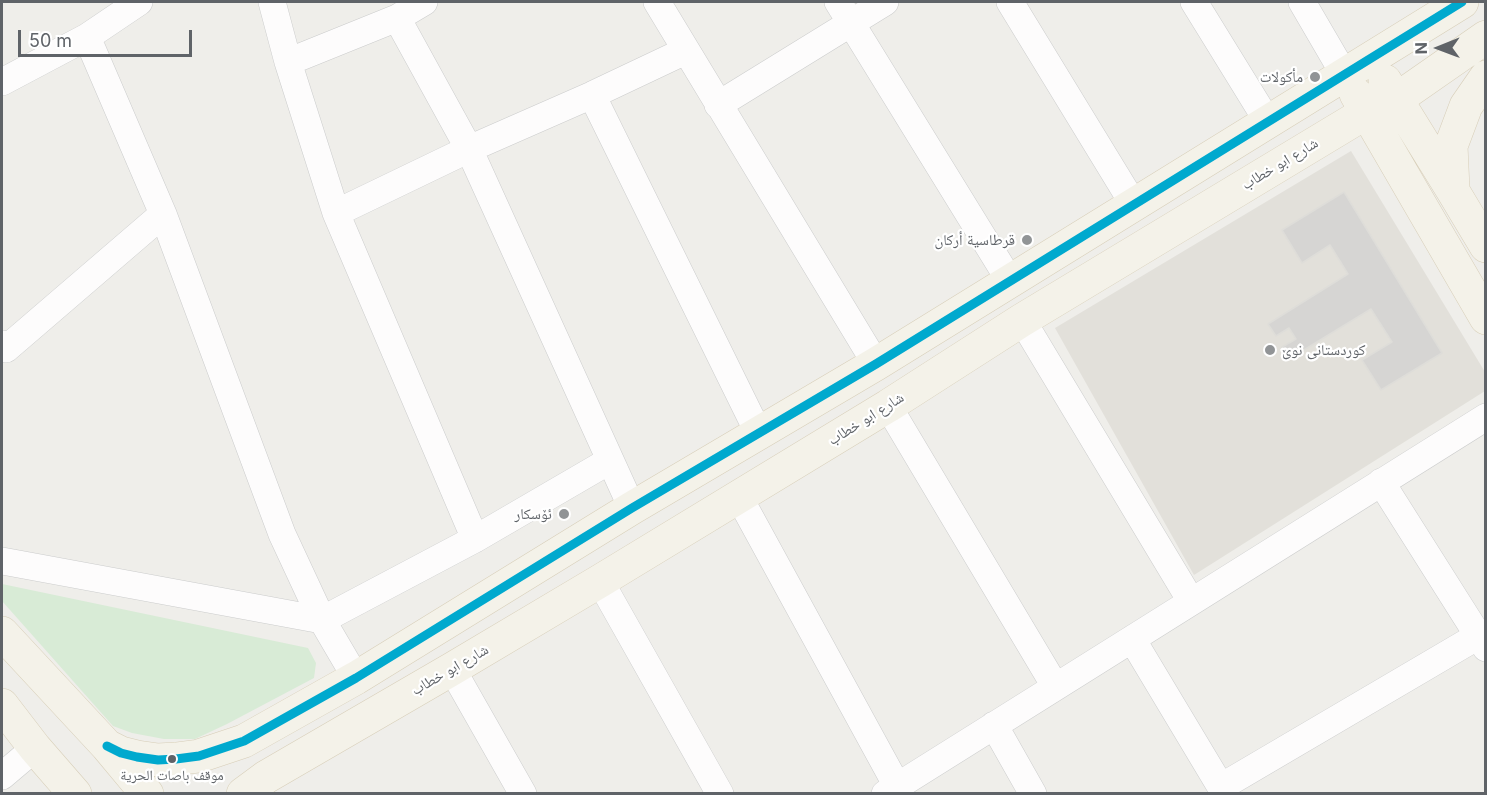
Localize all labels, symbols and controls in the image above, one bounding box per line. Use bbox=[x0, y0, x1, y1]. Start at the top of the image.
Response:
scale bar bbox=[21, 18, 195, 56]
north arrow bbox=[1409, 18, 1469, 78]
text: 50 m bbox=[29, 30, 72, 51]
text: N bbox=[1411, 42, 1431, 55]
place label: مأكولات bbox=[1260, 68, 1303, 86]
marker: مأكولات bbox=[1308, 70, 1322, 84]
street label: شارع ابو خطاب bbox=[1238, 134, 1322, 194]
place label: قرطاسية أركان bbox=[935, 231, 1015, 249]
marker: قرطاسية أركان bbox=[1020, 233, 1034, 247]
place label: کوردستانی نوێ bbox=[1282, 341, 1365, 359]
marker: کوردستانی نوێ bbox=[1263, 343, 1277, 357]
street label: شارع ابو خطاب bbox=[825, 389, 907, 449]
place label: ئۆسکار bbox=[515, 505, 552, 523]
marker: ئۆسکار bbox=[557, 507, 571, 521]
street label: شارع ابو خطاب bbox=[408, 641, 492, 699]
marker: موقف باصات الحریة bbox=[166, 753, 178, 765]
place label: موقف باصات الحریة bbox=[120, 768, 224, 784]

